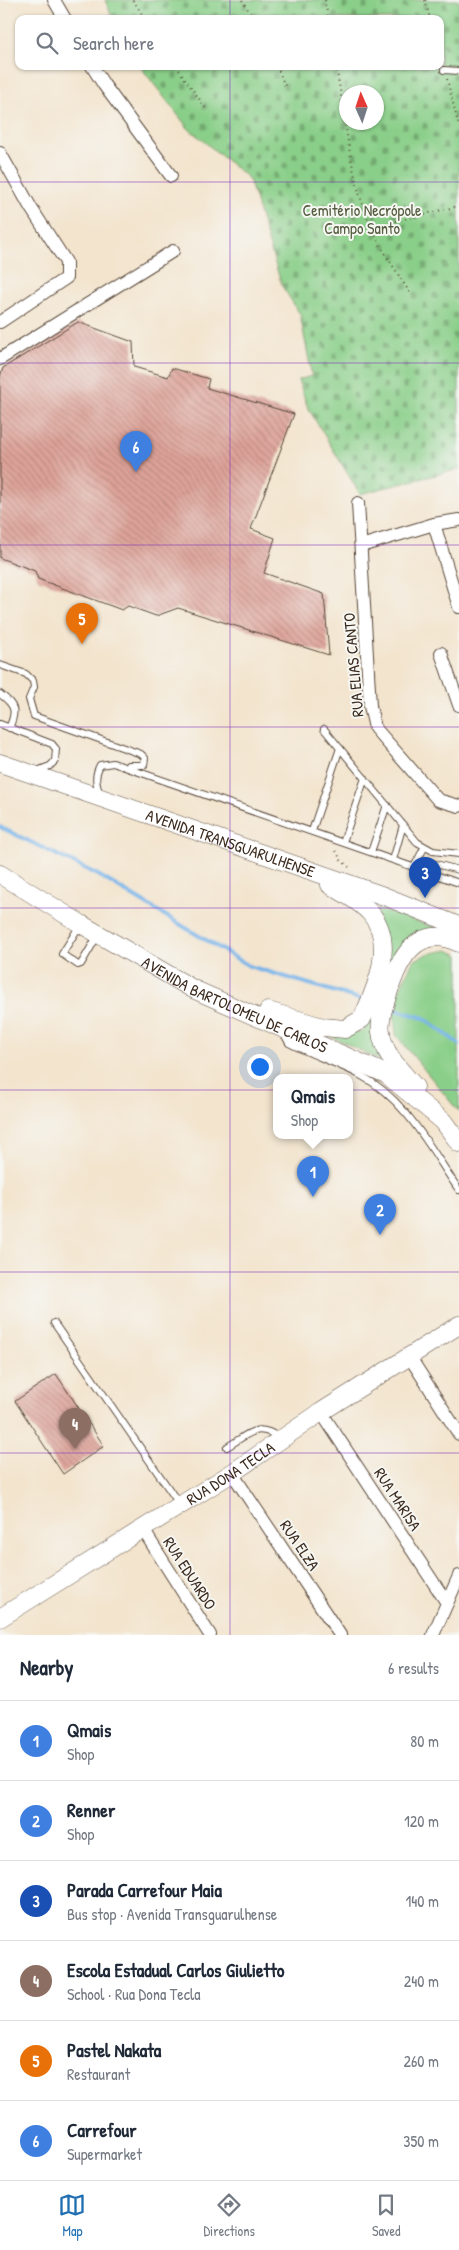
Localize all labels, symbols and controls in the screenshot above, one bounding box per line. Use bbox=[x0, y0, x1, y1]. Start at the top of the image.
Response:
search box bbox=[15, 15, 444, 70]
icon: search bbox=[33, 29, 61, 57]
text: Search here bbox=[73, 30, 154, 56]
north arrow bbox=[339, 85, 384, 130]
park label: Cemitério Necrópole Campo Santo bbox=[303, 199, 422, 239]
pin: 6 bbox=[120, 431, 152, 472]
pin: 5 bbox=[66, 603, 98, 644]
street label: RUA ELIAS CANTO bbox=[337, 612, 369, 718]
street label: AVENIDA TRANSGUARULHENSE bbox=[143, 803, 318, 882]
pin: 3 bbox=[409, 857, 441, 898]
street label: AVENIDA BARTOLOMEU DE CARLOS bbox=[138, 951, 332, 1058]
your location bbox=[247, 1054, 273, 1080]
popup bbox=[273, 1074, 353, 1139]
text: Qmais bbox=[291, 1083, 335, 1109]
text: Shop bbox=[291, 1109, 318, 1131]
pin: 1 bbox=[297, 1156, 329, 1197]
pin: 2 bbox=[364, 1194, 396, 1235]
pin: 4 bbox=[59, 1408, 91, 1449]
street label: RUA DONA TECLA bbox=[182, 1436, 279, 1510]
street label: RUA MARISA bbox=[369, 1463, 427, 1535]
street label: RUA ELZA bbox=[275, 1515, 325, 1575]
street label: RUA EDUARDO bbox=[158, 1532, 222, 1614]
text: Nearby bbox=[20, 1653, 73, 1682]
text: 6 results bbox=[388, 1657, 439, 1679]
text: Qmais bbox=[67, 1717, 111, 1743]
text: 1 bbox=[33, 1730, 39, 1752]
text: 80 m bbox=[410, 1730, 439, 1752]
text: Shop bbox=[67, 1743, 94, 1765]
text: Renner bbox=[67, 1797, 115, 1823]
text: 2 bbox=[32, 1810, 40, 1832]
text: 120 m bbox=[404, 1810, 439, 1832]
text: Shop bbox=[67, 1823, 94, 1845]
text: Parada Carrefour Maia bbox=[67, 1877, 222, 1903]
text: 3 bbox=[32, 1890, 40, 1912]
text: 140 m bbox=[405, 1890, 439, 1912]
text: Bus stop · Avenida Transguarulhense bbox=[67, 1903, 277, 1925]
text: Escola Estadual Carlos Giulietto bbox=[67, 1957, 284, 1983]
text: 4 bbox=[33, 1970, 39, 1992]
text: 240 m bbox=[404, 1970, 439, 1992]
text: School · Rua Dona Tecla bbox=[67, 1983, 200, 2005]
text: Pastel Nakata bbox=[67, 2037, 161, 2063]
text: 5 bbox=[33, 2050, 39, 2072]
text: 260 m bbox=[403, 2050, 439, 2072]
text: Restaurant bbox=[67, 2063, 130, 2085]
text: Carrefour bbox=[67, 2117, 136, 2143]
text: 6 bbox=[33, 2130, 39, 2152]
text: 350 m bbox=[403, 2130, 439, 2152]
text: Supermarket bbox=[67, 2143, 142, 2165]
tab: Map bbox=[58, 2191, 86, 2240]
tab: Directions bbox=[203, 2191, 255, 2240]
tab: Saved bbox=[372, 2191, 401, 2240]

